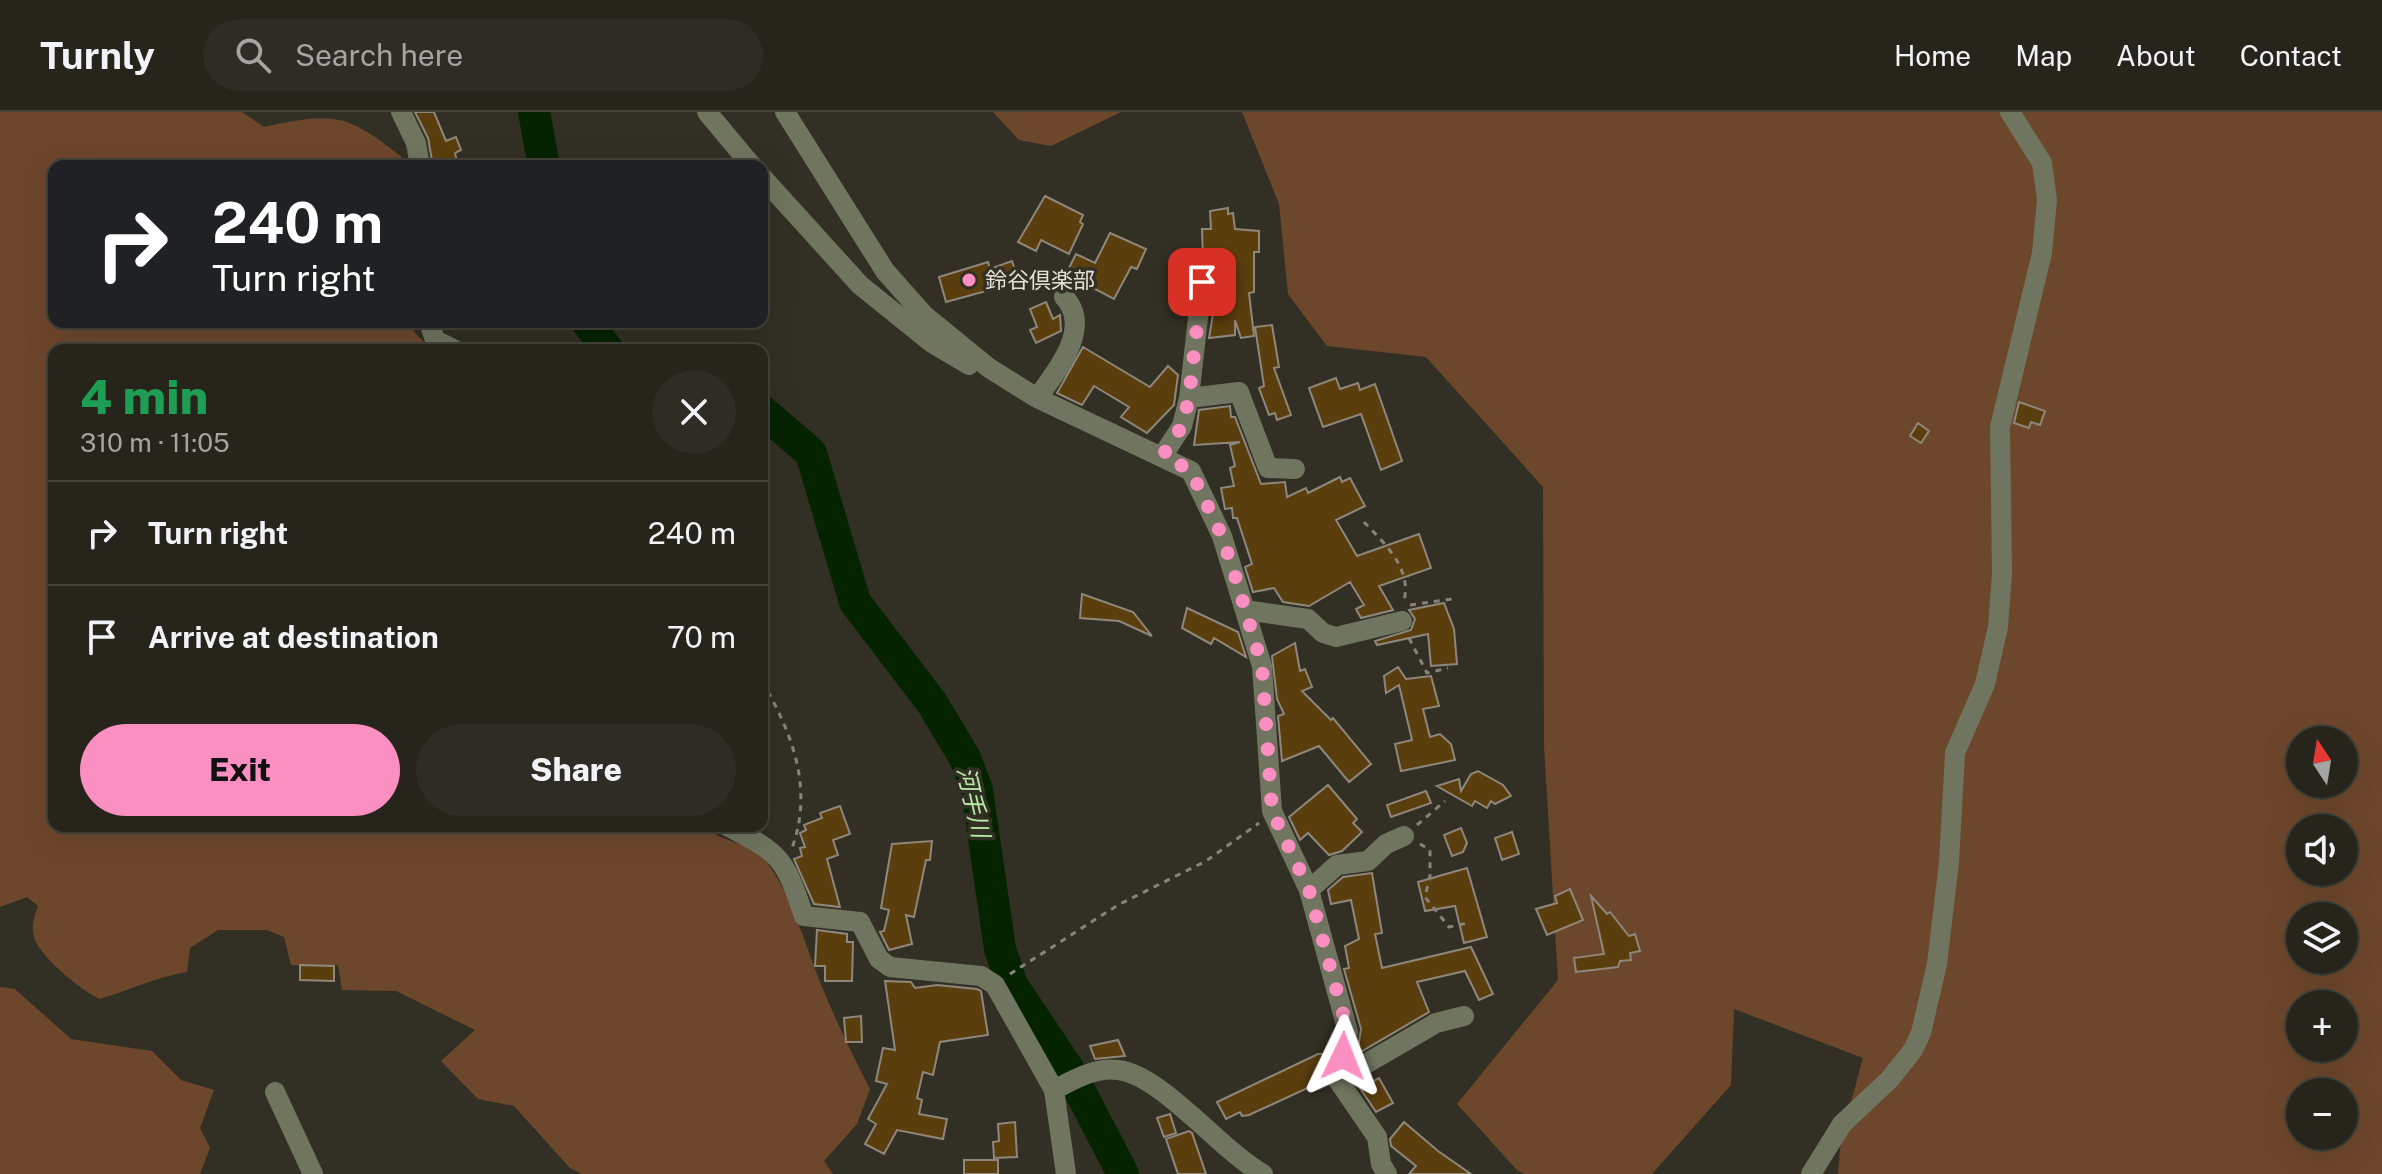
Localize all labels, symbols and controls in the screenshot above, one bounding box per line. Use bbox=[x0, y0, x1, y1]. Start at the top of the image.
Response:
search box bbox=[203, 19, 763, 91]
text: Turnly bbox=[40, 33, 155, 78]
icon: search bbox=[231, 33, 275, 77]
text: Search here bbox=[295, 37, 463, 73]
text: Home bbox=[1894, 39, 1971, 72]
text: Map bbox=[2015, 39, 2072, 72]
text: About bbox=[2116, 39, 2196, 72]
text: Contact bbox=[2240, 39, 2342, 72]
text: 240 m bbox=[212, 190, 383, 256]
icon: right bbox=[80, 192, 184, 296]
pin bbox=[1168, 248, 1236, 316]
text: Turn right bbox=[212, 257, 375, 299]
icon: arrive bbox=[1180, 260, 1224, 304]
place label: 鈴谷倶楽部 bbox=[985, 267, 1095, 293]
marker: 鈴谷倶楽部 bbox=[960, 271, 978, 289]
text: 4 min bbox=[80, 368, 208, 425]
button: close bbox=[652, 370, 736, 454]
text: 310 m · 11:05 bbox=[80, 427, 230, 458]
icon: right bbox=[80, 511, 124, 555]
text: Turn right bbox=[148, 515, 288, 551]
text: 240 m bbox=[648, 515, 736, 551]
icon: arrive bbox=[80, 615, 124, 659]
text: Arrive at destination bbox=[148, 619, 439, 655]
text: 70 m bbox=[667, 619, 736, 655]
button: Exit bbox=[80, 724, 400, 816]
button: Share bbox=[416, 724, 736, 816]
north arrow bbox=[2286, 726, 2358, 798]
map controls bbox=[2286, 726, 2358, 1150]
water label: 河手川 bbox=[952, 764, 996, 843]
button: sound bbox=[2286, 814, 2358, 886]
button: layers bbox=[2286, 902, 2358, 974]
button: + bbox=[2286, 990, 2358, 1062]
position arrow bbox=[1301, 1014, 1385, 1098]
button: − bbox=[2286, 1078, 2358, 1150]

